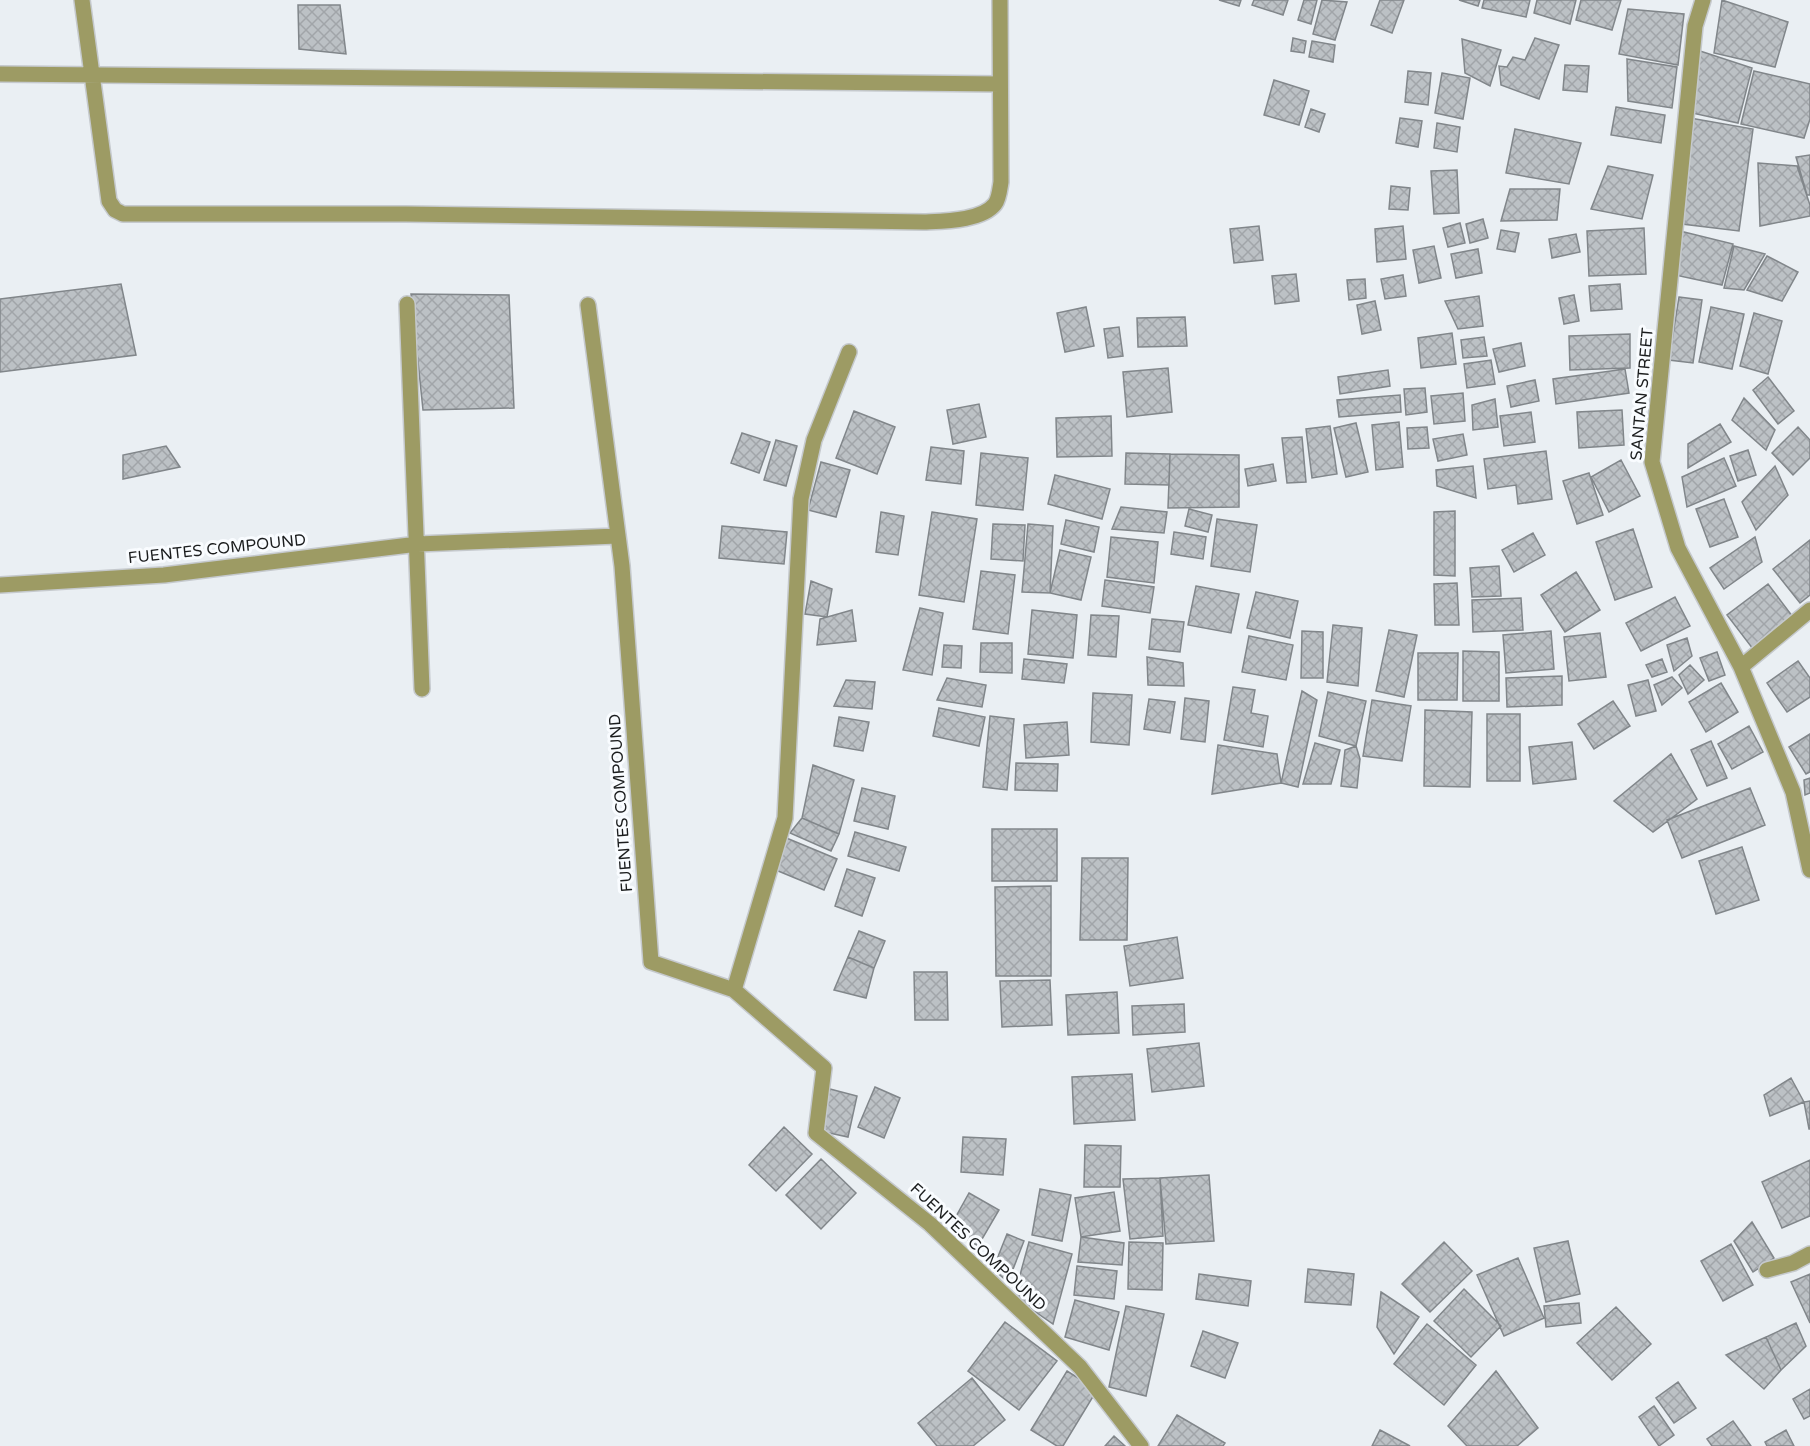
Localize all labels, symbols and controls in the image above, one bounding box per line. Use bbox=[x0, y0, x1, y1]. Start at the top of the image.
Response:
street label: SANTAN STREET bbox=[1626, 327, 1658, 461]
street label: FUENTES COMPOUND bbox=[127, 530, 307, 568]
street label: FUENTES COMPOUND bbox=[605, 713, 637, 893]
street label: FUENTES COMPOUND bbox=[906, 1179, 1050, 1315]

